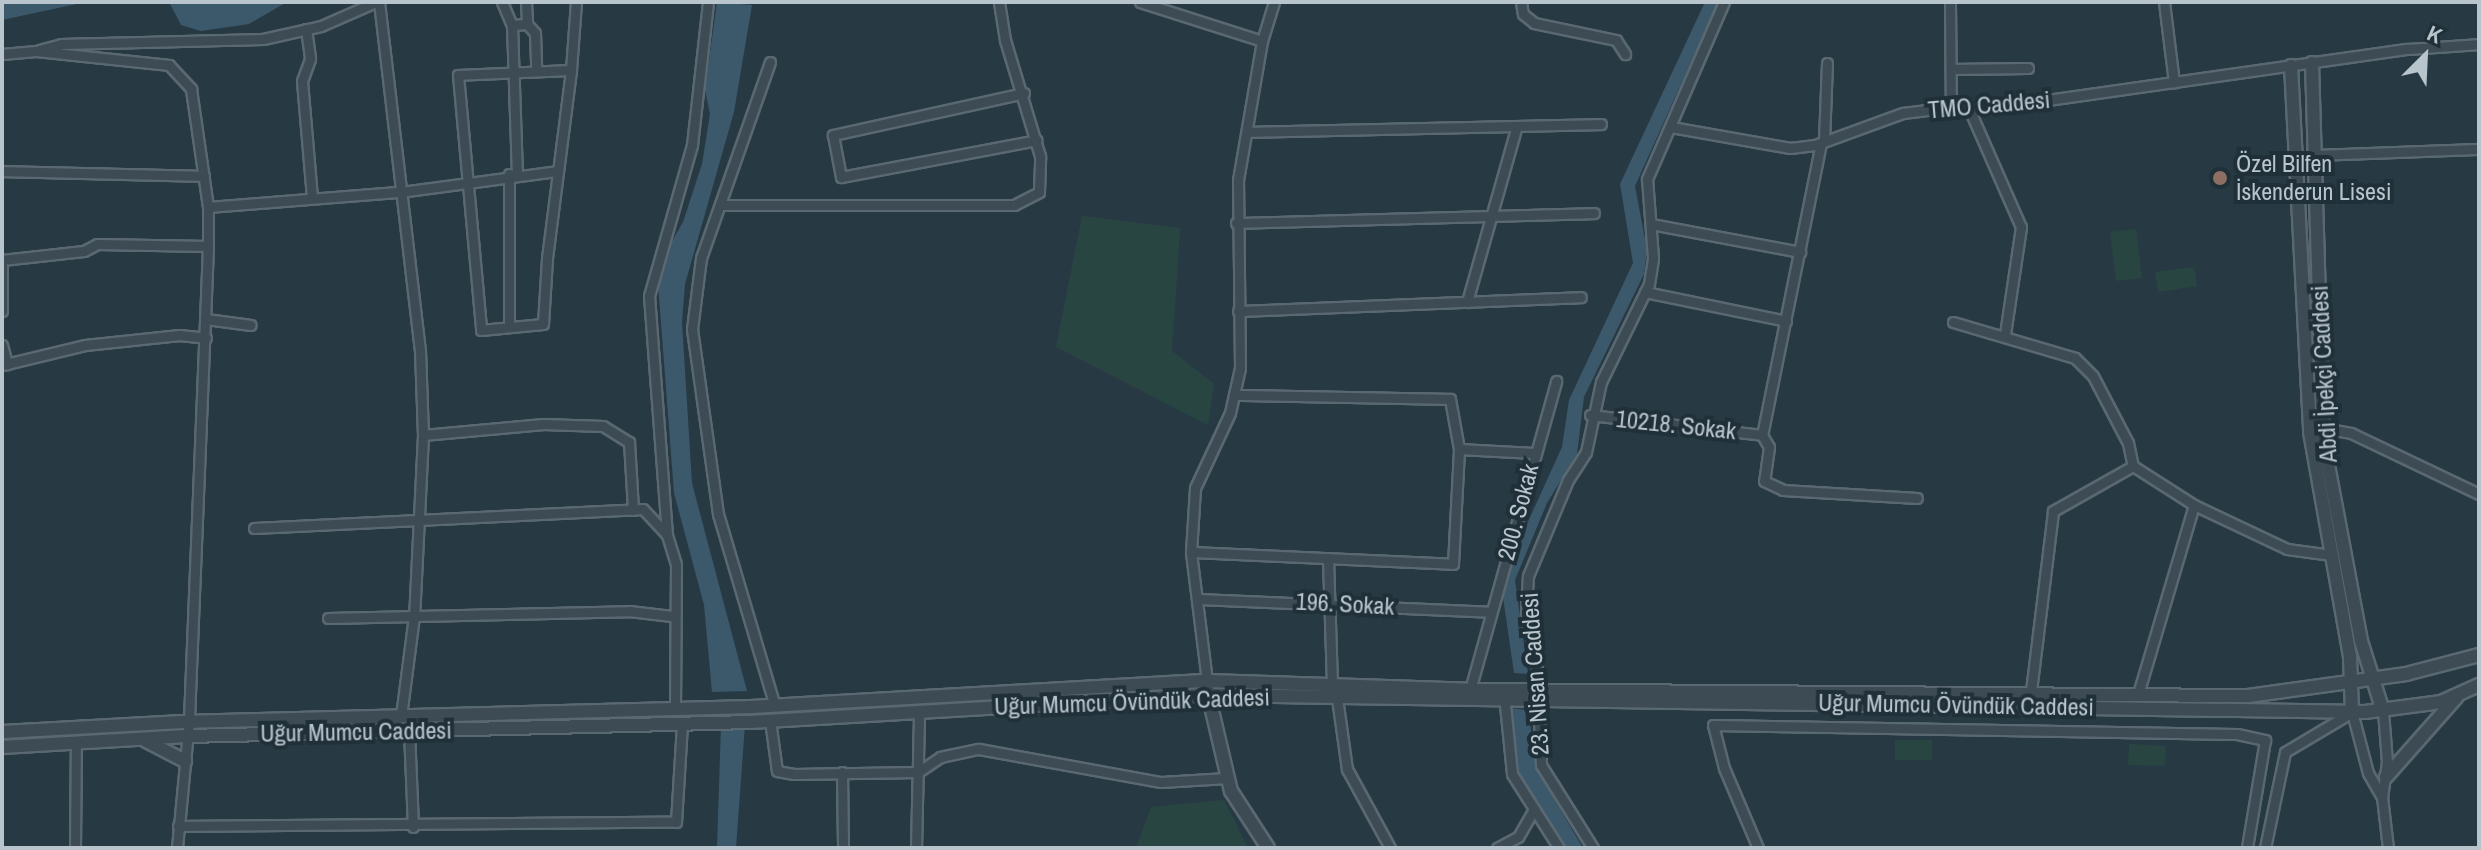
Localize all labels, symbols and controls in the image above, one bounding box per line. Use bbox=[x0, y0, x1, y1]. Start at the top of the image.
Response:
north arrow bbox=[2385, 16, 2465, 96]
text: K bbox=[2423, 18, 2447, 50]
street label: TMO Caddesi bbox=[1927, 85, 2051, 125]
place label: Özel Bilfen İskenderun Lisesi bbox=[2236, 150, 2391, 206]
marker: Özel Bilfen İskenderun Lisesi bbox=[2211, 169, 2229, 187]
street label: Abdi İpekçi Caddesi bbox=[2305, 285, 2343, 463]
street label: 10218. Sokak bbox=[1615, 404, 1737, 446]
street label: 200. Sokak bbox=[1491, 461, 1545, 563]
street label: 196. Sokak bbox=[1295, 587, 1395, 621]
street label: 23. Nisan Caddesi bbox=[1515, 592, 1555, 756]
street label: Uğur Mumcu Övündük Caddesi bbox=[994, 683, 1270, 721]
street label: Uğur Mumcu Övündük Caddesi bbox=[1818, 688, 2094, 722]
street label: Uğur Mumcu Caddesi bbox=[260, 716, 452, 748]

